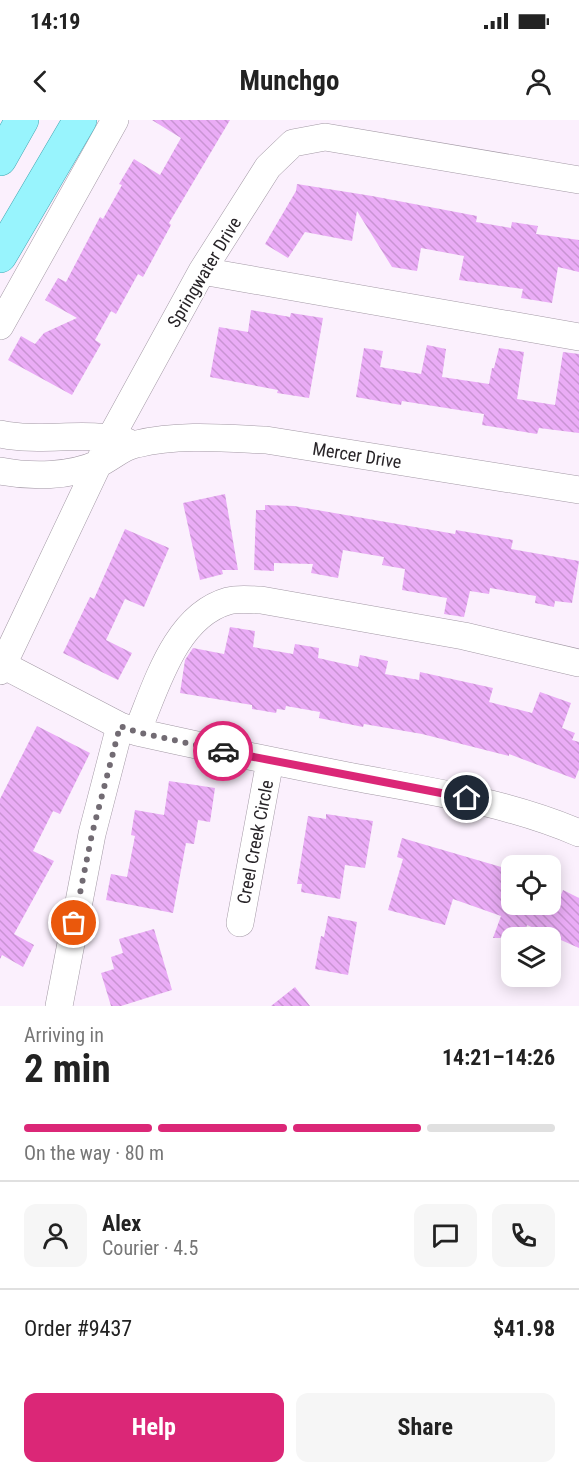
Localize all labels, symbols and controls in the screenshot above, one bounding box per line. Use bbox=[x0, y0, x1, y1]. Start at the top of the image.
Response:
text: 14:19 bbox=[30, 9, 81, 34]
icon: back bbox=[24, 65, 57, 98]
text: Munchgo bbox=[240, 65, 339, 97]
icon: person bbox=[522, 65, 555, 98]
street label: Springwater Drive bbox=[163, 213, 245, 331]
street label: Mercer Drive bbox=[311, 438, 403, 472]
courier bbox=[193, 721, 253, 781]
icon: car bbox=[207, 735, 240, 768]
pin bbox=[441, 772, 492, 823]
street label: Creel Creek Circle bbox=[233, 778, 277, 906]
icon: home bbox=[450, 781, 483, 814]
map controls bbox=[501, 855, 561, 987]
button: locate bbox=[501, 855, 561, 915]
pin bbox=[48, 897, 99, 948]
icon: bag bbox=[57, 906, 90, 939]
button: layers bbox=[501, 927, 561, 987]
text: Arriving in bbox=[24, 1023, 104, 1047]
text: 14:21–14:26 bbox=[442, 1045, 555, 1070]
text: 2 min bbox=[24, 1046, 111, 1092]
text: On the way · 80 m bbox=[24, 1141, 164, 1165]
button: person bbox=[24, 1204, 87, 1267]
button: chat bbox=[414, 1204, 477, 1267]
button: phone bbox=[492, 1204, 555, 1267]
text: Alex bbox=[102, 1211, 141, 1236]
text: Courier · 4.5 bbox=[102, 1236, 198, 1260]
text: Order #9437 bbox=[24, 1316, 132, 1341]
text: $41.98 bbox=[493, 1316, 555, 1341]
button: Help bbox=[24, 1393, 284, 1462]
button: Share bbox=[296, 1393, 555, 1462]

